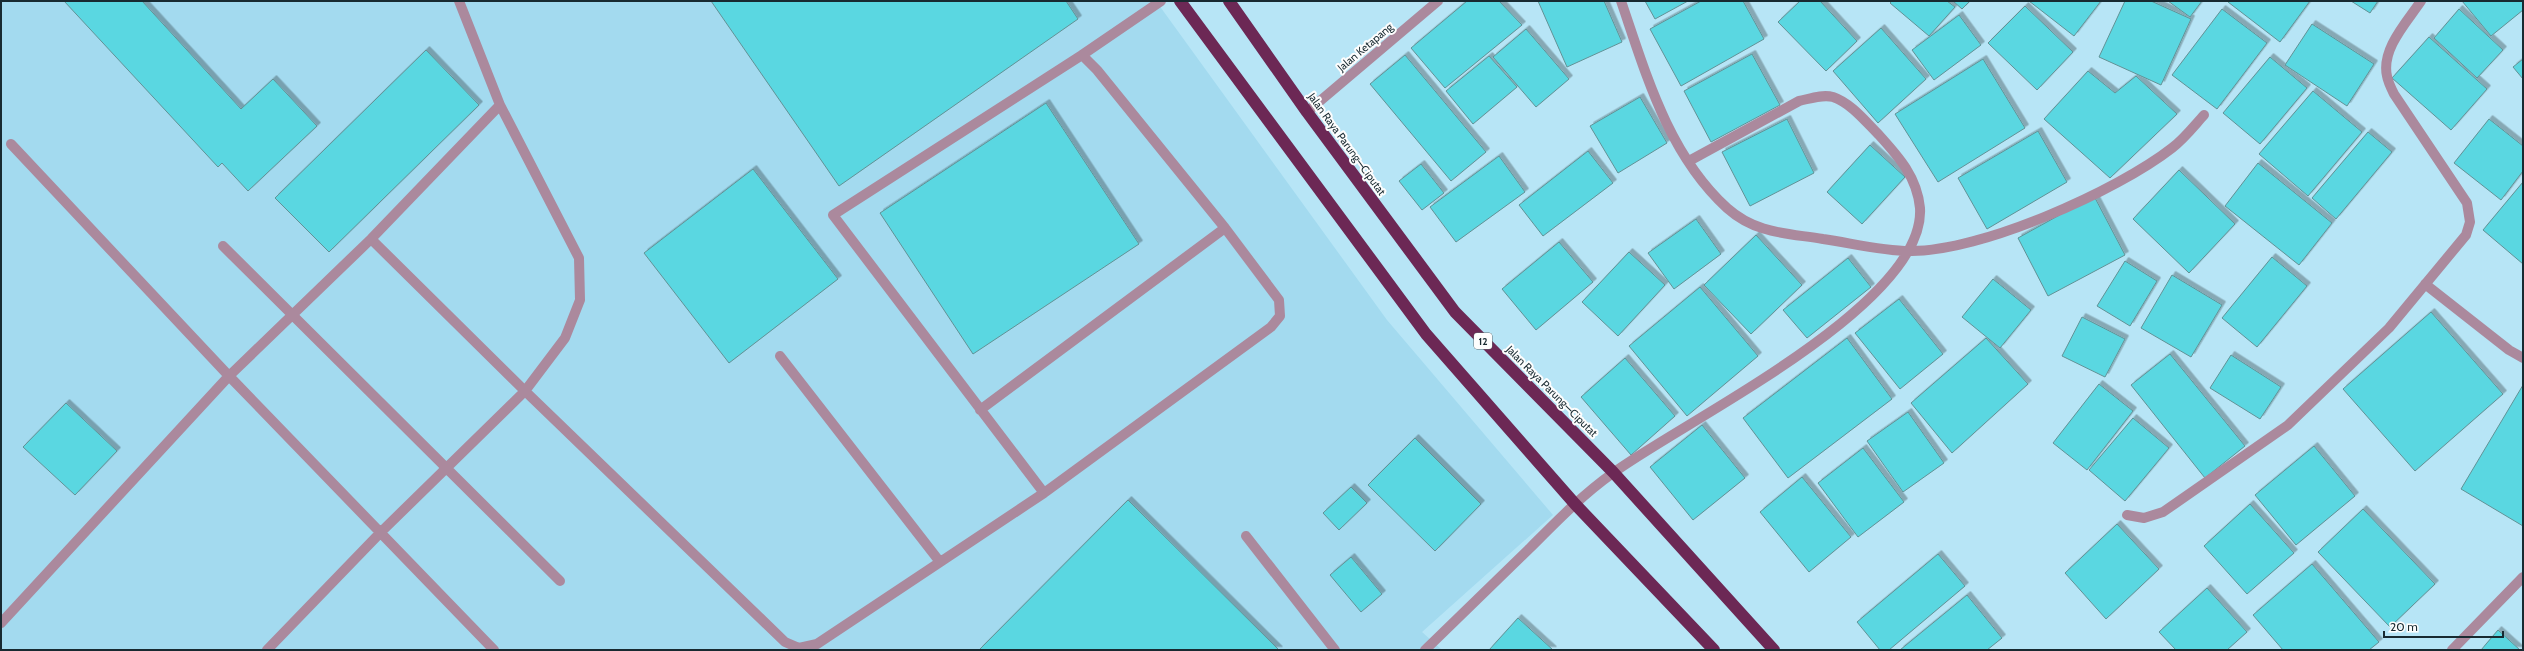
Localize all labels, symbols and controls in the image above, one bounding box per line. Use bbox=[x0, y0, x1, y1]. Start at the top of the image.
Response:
street label: Jalan Ketapang bbox=[1334, 19, 1396, 75]
street label: Jalan Raya Parung—Ciputat bbox=[1304, 89, 1389, 198]
road number: 12 bbox=[1474, 333, 1492, 349]
street label: Jalan Raya Parung—Ciputat bbox=[1503, 342, 1601, 440]
scale bar bbox=[2384, 613, 2503, 639]
text: 20 m bbox=[2390, 619, 2418, 634]

